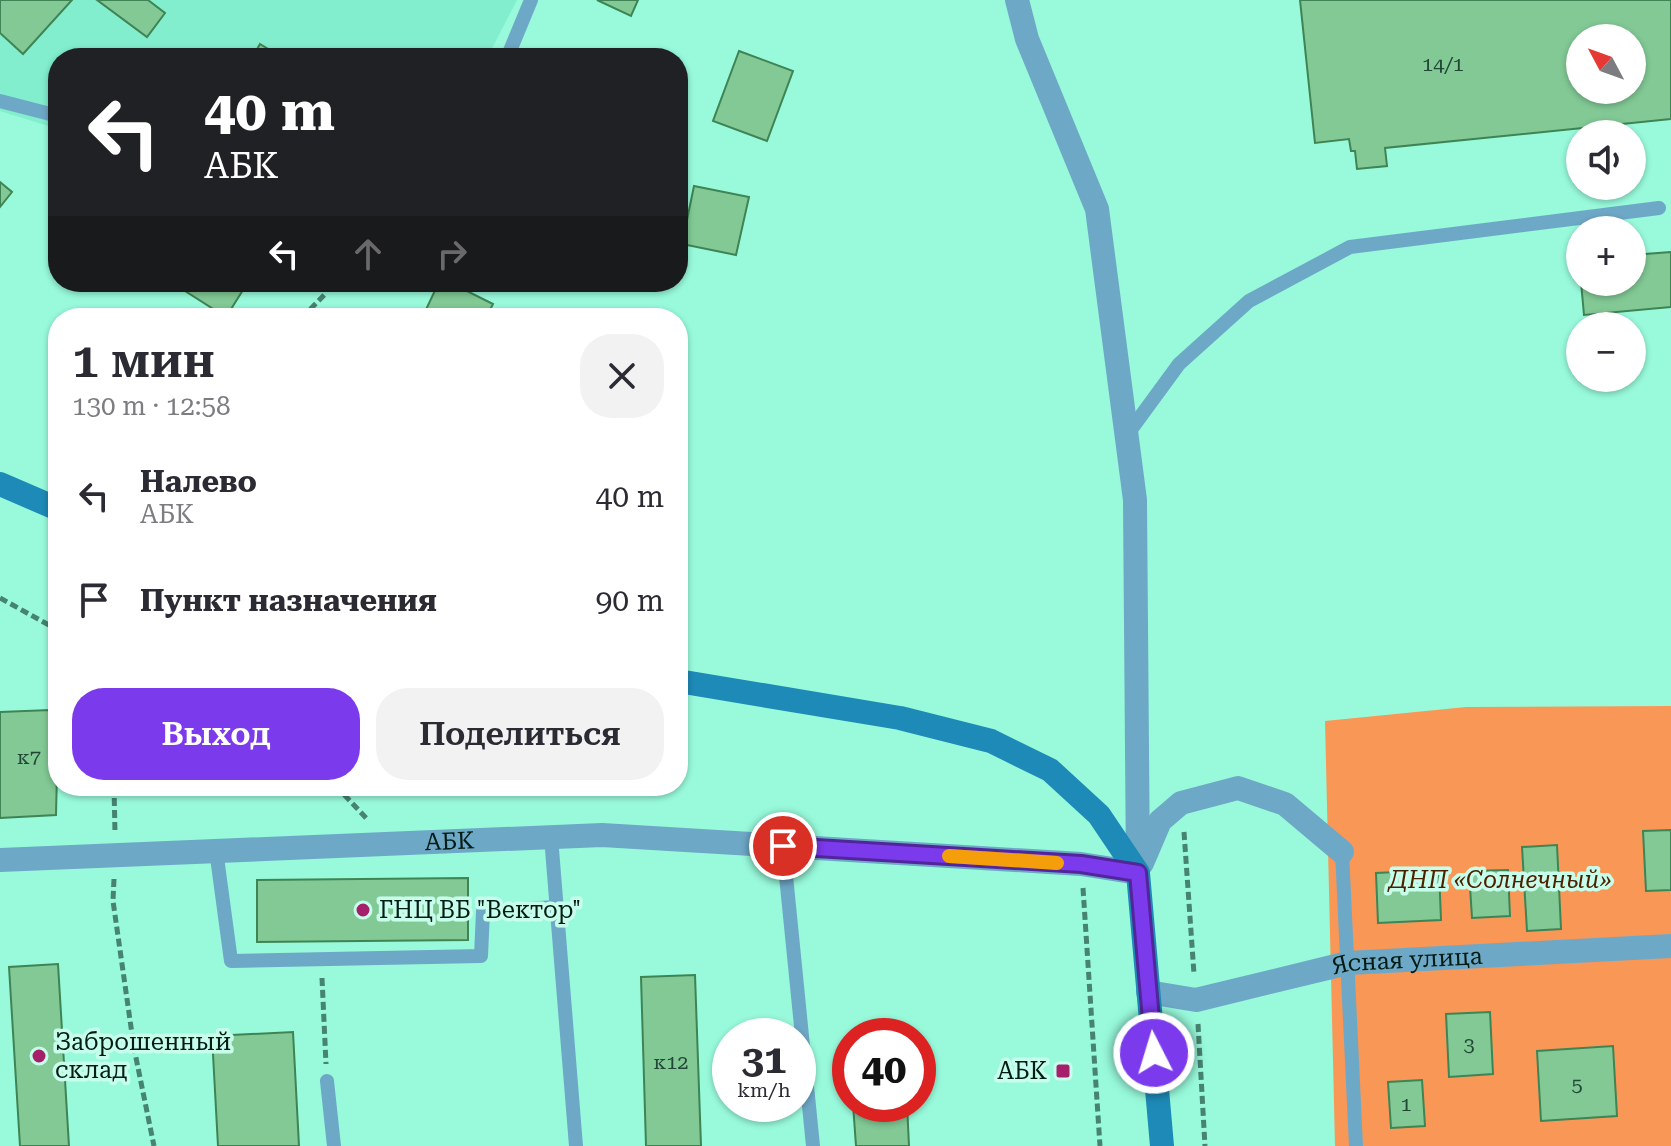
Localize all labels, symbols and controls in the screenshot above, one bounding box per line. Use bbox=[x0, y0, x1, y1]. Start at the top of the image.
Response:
north arrow bbox=[1566, 24, 1646, 104]
map controls bbox=[1566, 24, 1646, 392]
house number: 14/1 bbox=[1422, 52, 1464, 76]
text: 40 m bbox=[204, 78, 335, 144]
icon: left bbox=[72, 80, 176, 184]
button: sound bbox=[1566, 120, 1646, 200]
text: АБК bbox=[204, 145, 279, 187]
button: + bbox=[1566, 216, 1646, 296]
icon: left bbox=[262, 232, 306, 276]
icon: ahead bbox=[346, 232, 390, 276]
icon: right bbox=[430, 232, 474, 276]
button: − bbox=[1566, 312, 1646, 392]
text: 1 мин bbox=[72, 333, 215, 389]
button: close bbox=[580, 334, 664, 418]
text: 130 m · 12:58 bbox=[72, 391, 231, 421]
text: Налево bbox=[140, 464, 257, 499]
icon: left bbox=[72, 474, 116, 518]
text: 40 m bbox=[595, 479, 664, 514]
text: АБК bbox=[140, 499, 194, 529]
icon: arrive bbox=[72, 578, 116, 622]
text: Пункт назначения bbox=[140, 583, 437, 618]
text: 90 m bbox=[595, 583, 664, 618]
button: Выход bbox=[72, 688, 360, 780]
button: Поделиться bbox=[376, 688, 664, 780]
house number: к7 bbox=[17, 745, 41, 769]
pin bbox=[749, 812, 817, 880]
icon: arrive bbox=[761, 824, 805, 868]
street label: АБК bbox=[424, 826, 476, 856]
park label: ДНП «Солнечный» bbox=[1387, 866, 1612, 894]
place label: ГНЦ ВБ "Вектор" bbox=[379, 896, 581, 924]
marker: ГНЦ ВБ "Вектор" bbox=[354, 901, 372, 919]
street label: Ясная улица bbox=[1328, 942, 1483, 981]
position arrow bbox=[1112, 1011, 1196, 1095]
speed limit sign: 40 bbox=[832, 1018, 936, 1122]
place label: Заброшенный склад bbox=[55, 1028, 231, 1084]
house number: 3 bbox=[1463, 1032, 1475, 1056]
text: 31 bbox=[742, 1036, 786, 1083]
marker: Заброшенный склад bbox=[30, 1047, 48, 1065]
house number: к12 bbox=[653, 1050, 689, 1074]
place label: АБК bbox=[997, 1057, 1048, 1085]
marker: АБК bbox=[1054, 1062, 1072, 1080]
house number: 5 bbox=[1571, 1072, 1583, 1096]
text: km/h bbox=[737, 1078, 791, 1102]
house number: 1 bbox=[1400, 1092, 1412, 1116]

